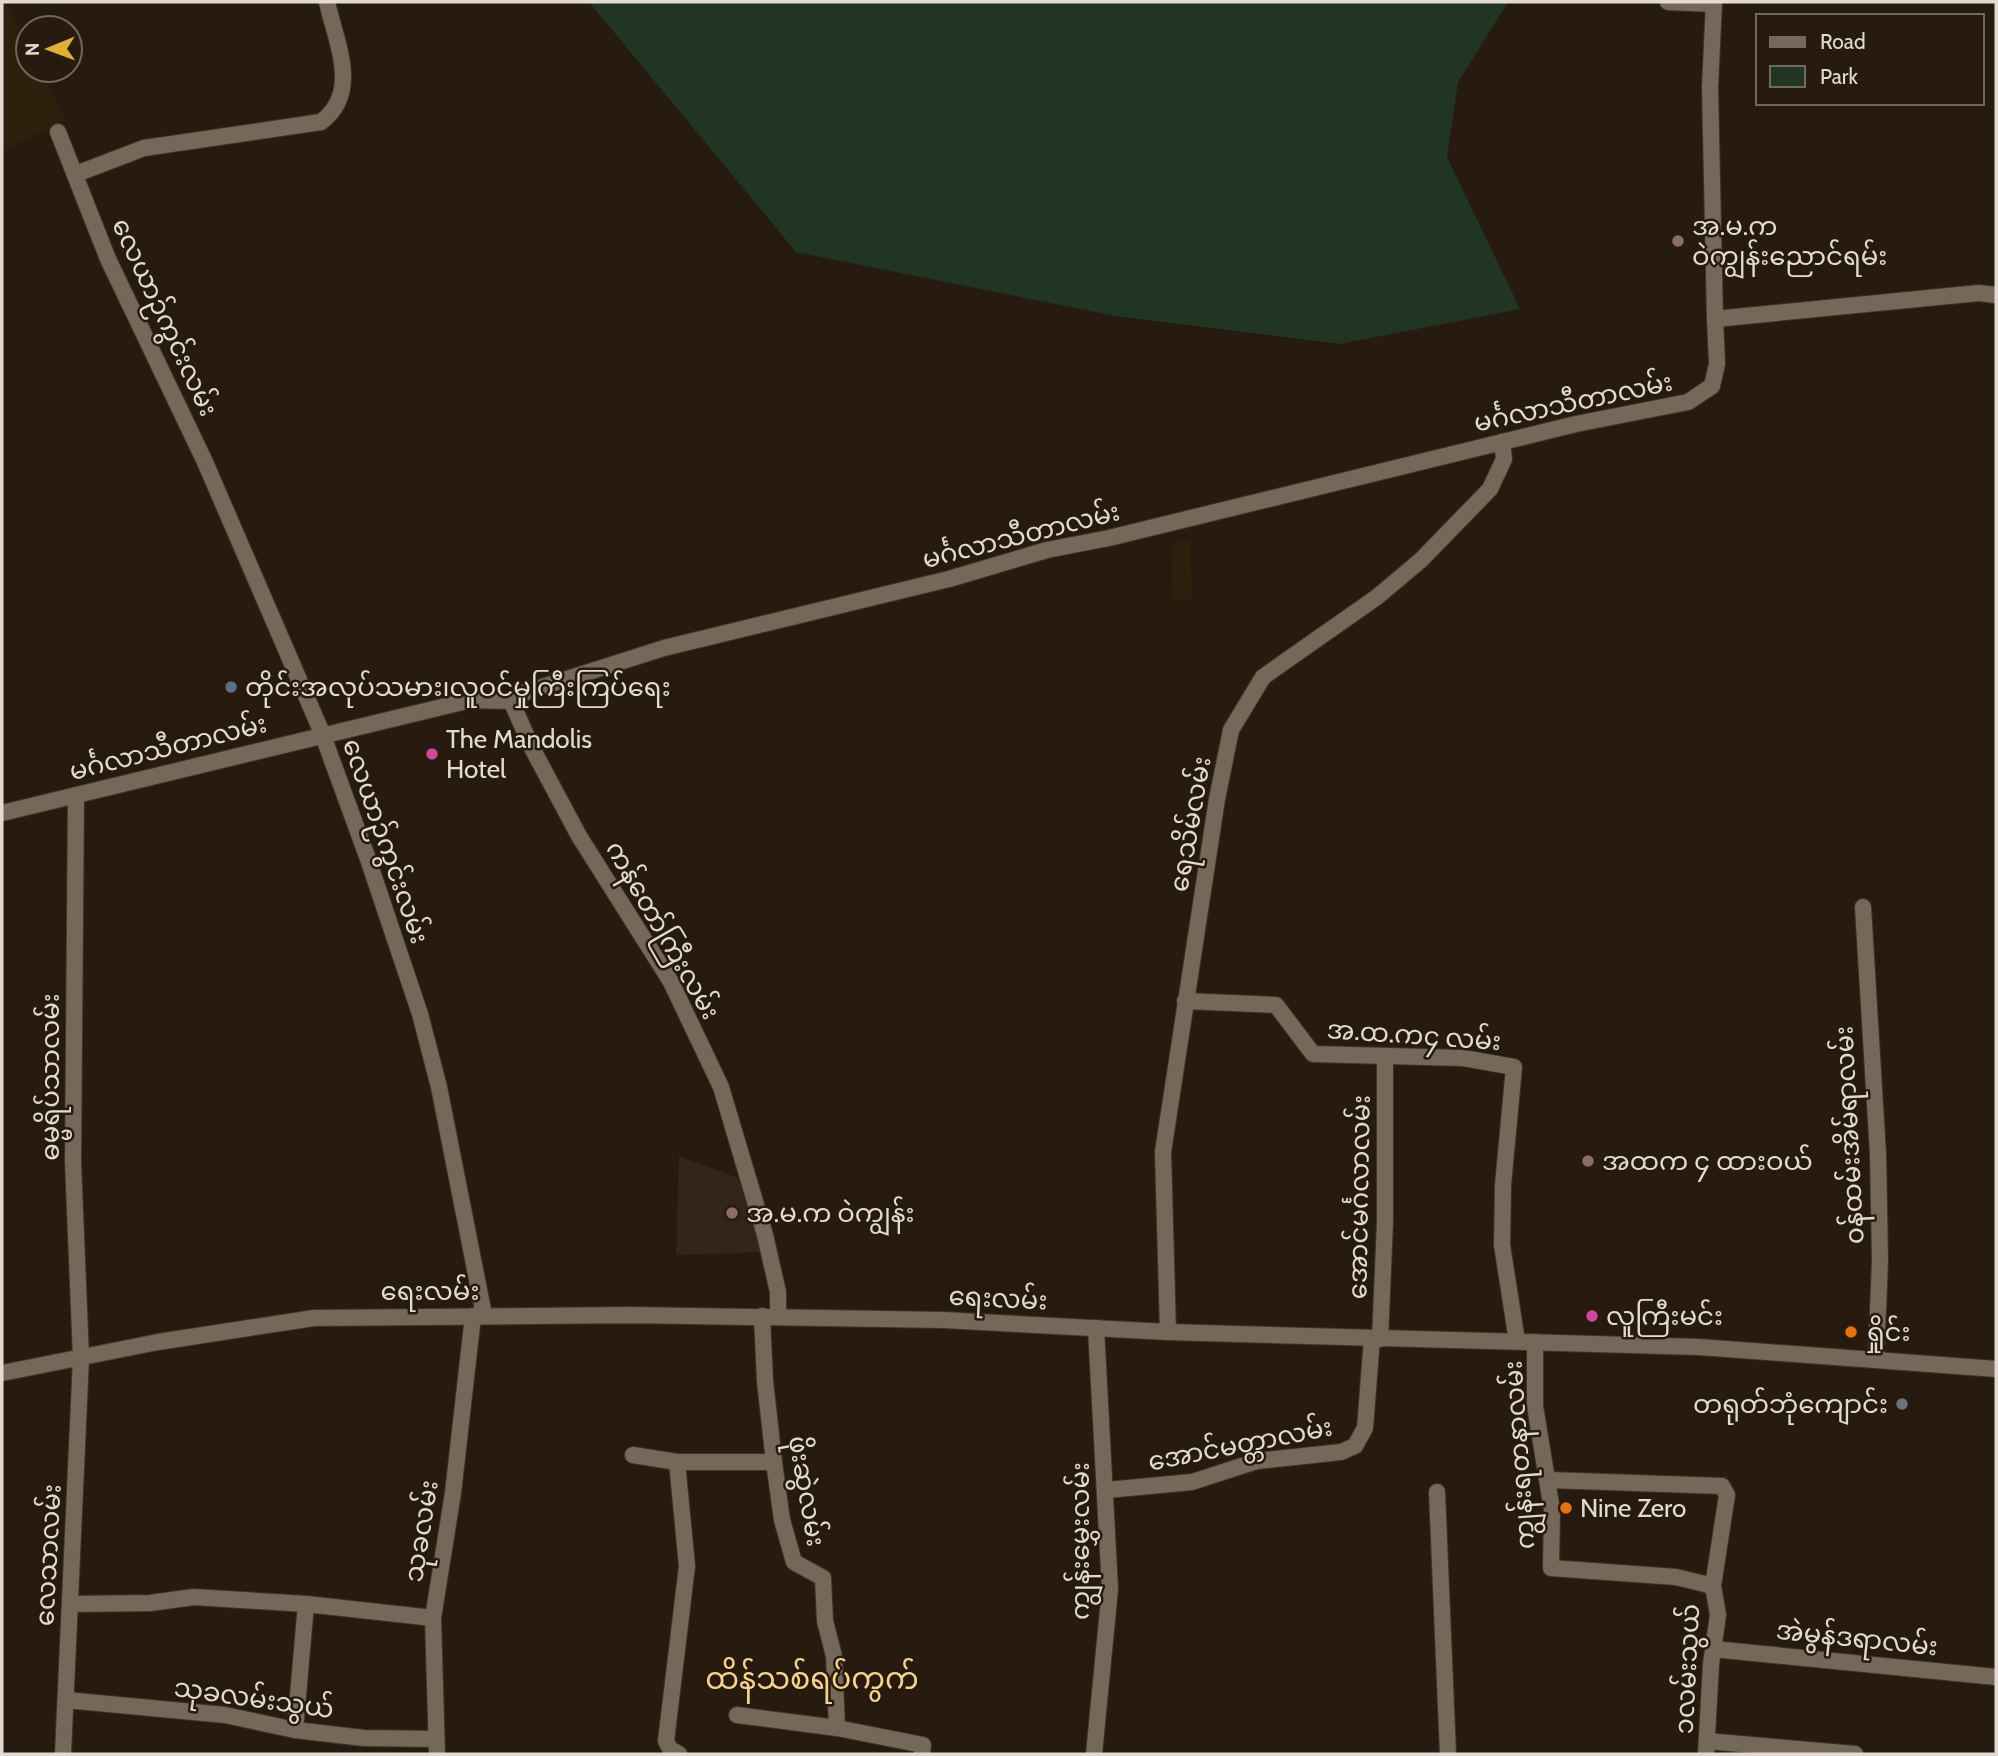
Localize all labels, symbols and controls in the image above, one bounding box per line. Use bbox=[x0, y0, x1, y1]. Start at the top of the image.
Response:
north arrow bbox=[14, 14, 84, 84]
legend bbox=[1756, 14, 1984, 105]
text: Road bbox=[1820, 29, 1866, 54]
text: N bbox=[21, 42, 44, 56]
text: Park bbox=[1820, 64, 1858, 89]
place label: အ.မ.က ဝဲကျွန်းညောင်ရမ်း bbox=[1692, 210, 1887, 279]
street label: လေယာဉ်ကွင်းလမ်း bbox=[101, 213, 226, 423]
marker: အ.မ.က ဝဲကျွန်းညောင်ရမ်း bbox=[1670, 233, 1686, 249]
street label: မင်္ဂလာသီတာလမ်း bbox=[1471, 364, 1675, 439]
street label: မင်္ဂလာသီတာလမ်း bbox=[919, 494, 1123, 575]
place label: တိုင်းအလုပ်သမား၊လူဝင်မှုကြီးကြပ်ရေး bbox=[245, 670, 671, 708]
marker: တိုင်းအလုပ်သမား၊လူဝင်မှုကြီးကြပ်ရေး bbox=[223, 679, 239, 695]
street label: မင်္ဂလာသီတာလမ်း bbox=[66, 706, 270, 787]
place label: The Mandolis Hotel bbox=[446, 723, 592, 785]
street label: လေယာဉ်ကွင်းလမ်း bbox=[331, 734, 437, 949]
marker: The Mandolis Hotel bbox=[424, 746, 440, 762]
street label: ရေသိမ်လမ်း bbox=[1161, 754, 1223, 895]
street label: ကန်တော်ကြီးလမ်း bbox=[595, 834, 728, 1028]
street label: ဓမ္မရိပ်သာလမ်း bbox=[33, 993, 72, 1161]
street label: အ.ထ.က၄ လမ်း bbox=[1325, 1012, 1502, 1062]
street label: ၀န်ထမ်းအိမ်ရာလမ်း bbox=[1826, 1025, 1876, 1245]
street label: အောင်မင်္ဂလာလမ်း bbox=[1340, 1094, 1377, 1299]
place label: အထက ၄ ထားဝယ် bbox=[1602, 1144, 1813, 1182]
marker: အထက ၄ ထားဝယ် bbox=[1580, 1153, 1596, 1169]
place label: အ.မ.က ဝဲကျွန်း bbox=[746, 1196, 914, 1236]
marker: အ.မ.က ဝဲကျွန်း bbox=[724, 1205, 740, 1221]
street label: ရေးလမ်း bbox=[381, 1274, 479, 1312]
street label: ရေးလမ်း bbox=[948, 1278, 1048, 1322]
place label: လူကြီးမင်း bbox=[1606, 1299, 1723, 1337]
marker: လူကြီးမင်း bbox=[1584, 1308, 1600, 1324]
place label: ရှိုင်း bbox=[1865, 1315, 1911, 1353]
marker: ရှိုင်း bbox=[1843, 1324, 1859, 1340]
street label: ကျွန်းရတနာလမ်း bbox=[1495, 1359, 1549, 1551]
place label: တရုတ်ဘုံကျောင်း bbox=[1693, 1387, 1888, 1425]
marker: တရုတ်ဘုံကျောင်း bbox=[1894, 1396, 1910, 1412]
street label: အောင်မတ္တာလမ်း bbox=[1145, 1409, 1336, 1482]
street label: ဖိုးဆွဲလမ်း bbox=[777, 1433, 833, 1550]
street label: ကျွန်းမွှေးလမ်း bbox=[1063, 1462, 1103, 1620]
street label: သုခလမ်း bbox=[396, 1478, 450, 1585]
street label: လေသာလမ်း bbox=[27, 1483, 68, 1627]
place label: Nine Zero bbox=[1580, 1492, 1686, 1524]
marker: Nine Zero bbox=[1558, 1500, 1574, 1516]
street label: ၁လမ်းသွယ် bbox=[1667, 1603, 1710, 1735]
street label: အဲမွန်ဒရာလမ်း bbox=[1774, 1613, 1940, 1667]
district label: ထိန်သစ်ရပ်ကွက် bbox=[705, 1657, 919, 1704]
street label: သုခလမ်းသွယ် bbox=[171, 1670, 336, 1730]

